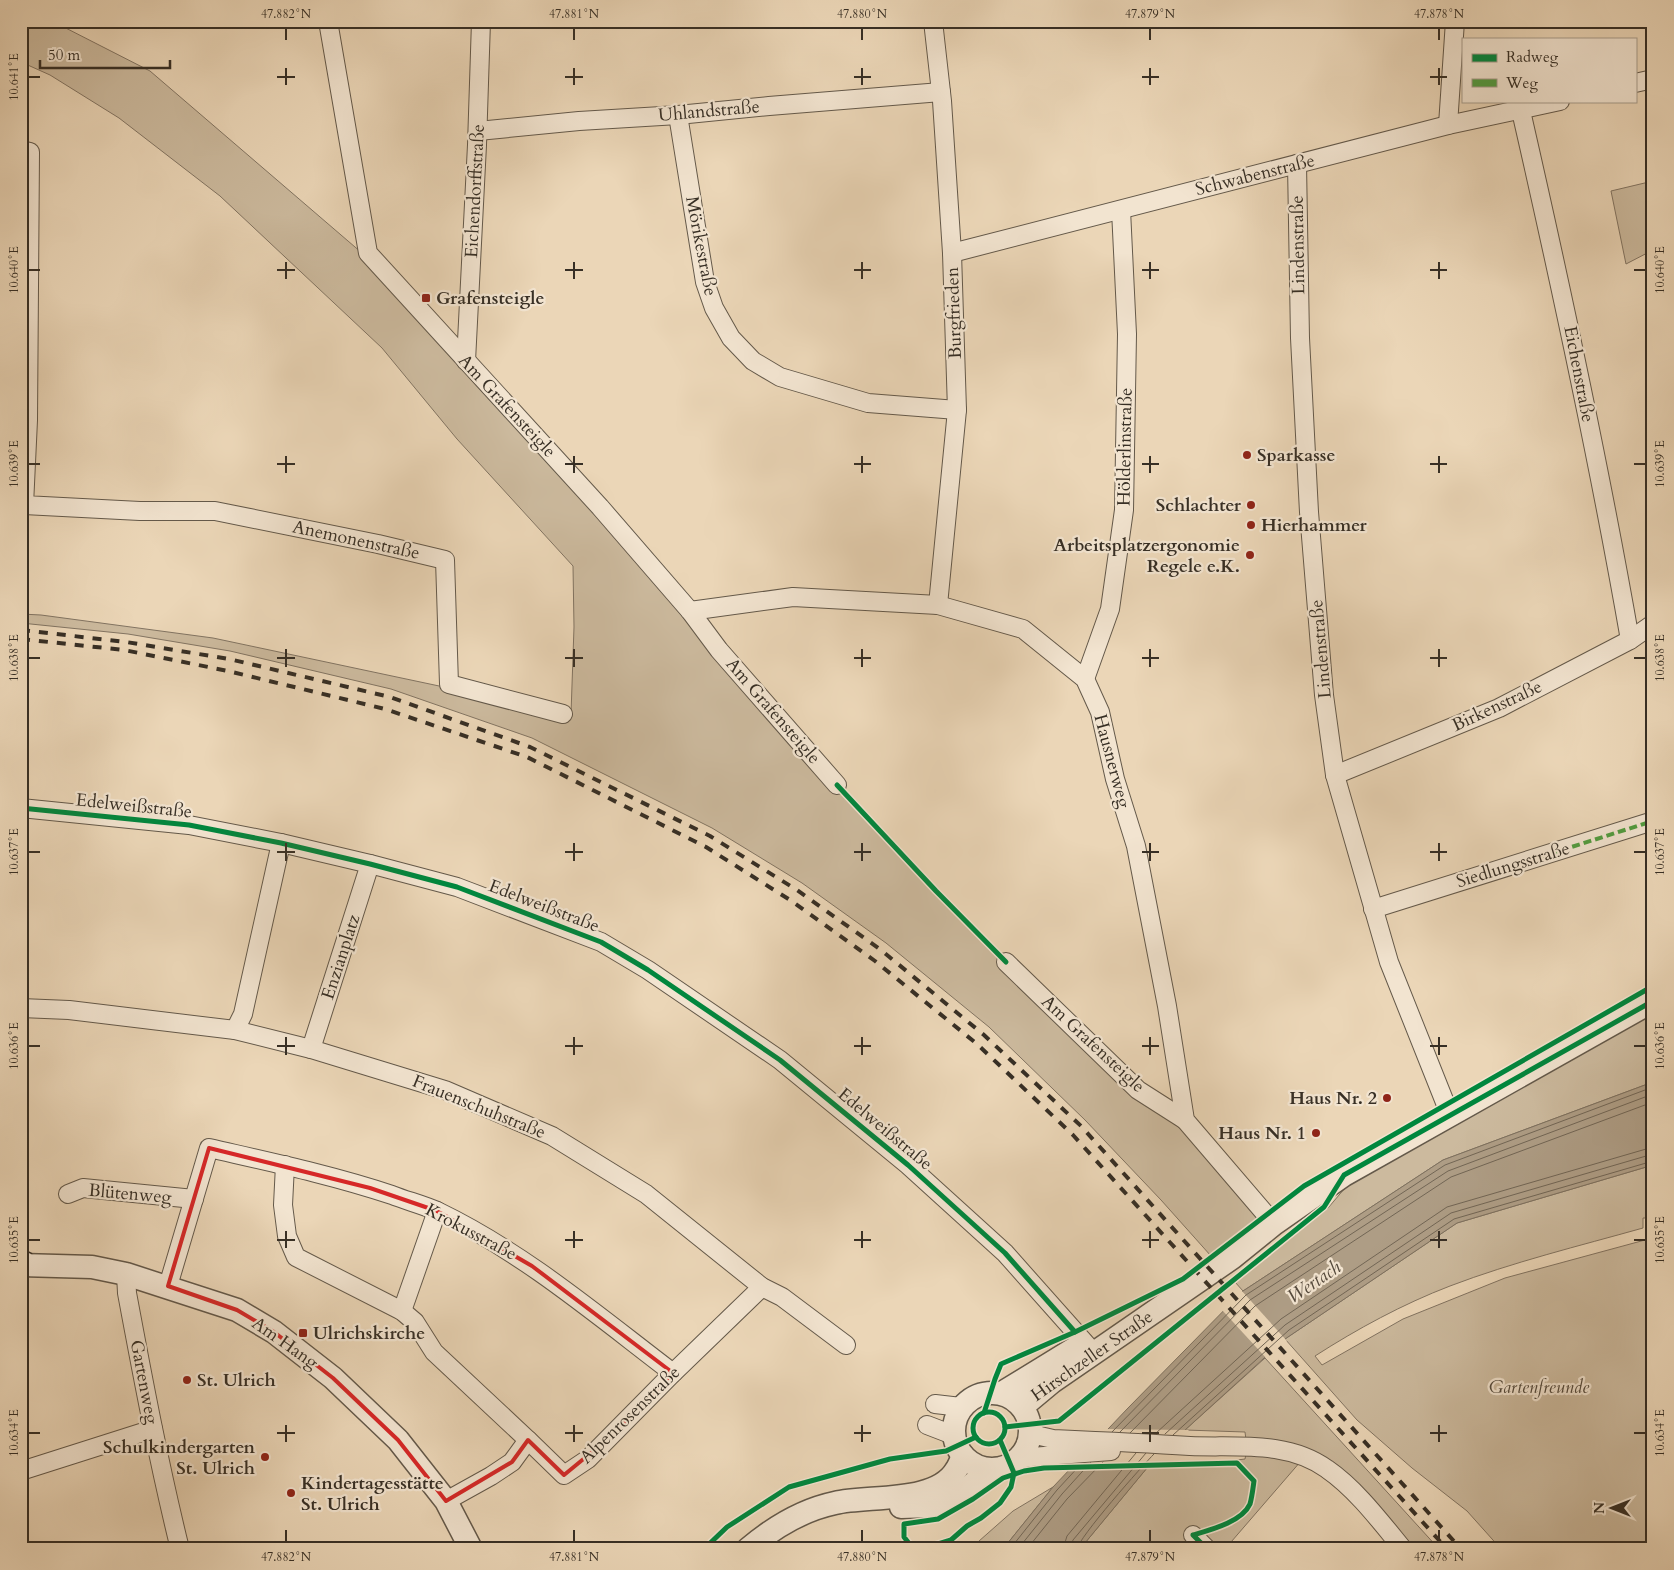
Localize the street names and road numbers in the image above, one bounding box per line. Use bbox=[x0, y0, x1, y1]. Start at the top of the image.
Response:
street label: Uhlandstraße bbox=[657, 94, 761, 128]
street label: Eichendorffstraße bbox=[459, 123, 491, 259]
street label: Schwabenstraße bbox=[1193, 148, 1317, 202]
street label: Mörikestraße bbox=[679, 194, 723, 298]
street label: Lindenstraße bbox=[1285, 195, 1311, 295]
street label: Burgfrieden bbox=[940, 266, 968, 359]
street label: Eichenstraße bbox=[1557, 324, 1601, 424]
street label: Am Grafensteigle bbox=[452, 349, 562, 463]
street label: Hölderlinstraße bbox=[1111, 388, 1139, 506]
street label: Anemonenstraße bbox=[290, 514, 422, 566]
street label: Lindenstraße bbox=[1304, 599, 1338, 699]
street label: Am Grafensteigle bbox=[720, 653, 826, 769]
street label: Birkenstraße bbox=[1448, 674, 1546, 738]
street label: Hausnerweg bbox=[1087, 711, 1137, 812]
street label: Edelweißstraße bbox=[75, 787, 193, 825]
street label: Siedlungsstraße bbox=[1453, 836, 1573, 894]
street label: Edelweißstraße bbox=[485, 873, 603, 939]
street label: Enzianplatz bbox=[315, 911, 367, 1003]
street label: Am Grafensteigle bbox=[1036, 989, 1150, 1099]
street label: Frauenschuhstraße bbox=[409, 1069, 549, 1145]
street label: Edelweißstraße bbox=[832, 1082, 938, 1176]
street label: Blütenweg bbox=[87, 1178, 174, 1210]
street label: Krokusstraße bbox=[421, 1197, 521, 1267]
street label: Hirschzeller Straße bbox=[1026, 1305, 1158, 1407]
street label: Am Hang bbox=[247, 1311, 324, 1376]
street label: Gartenweg bbox=[124, 1338, 165, 1427]
street label: Alpenrosenstraße bbox=[574, 1360, 686, 1470]

